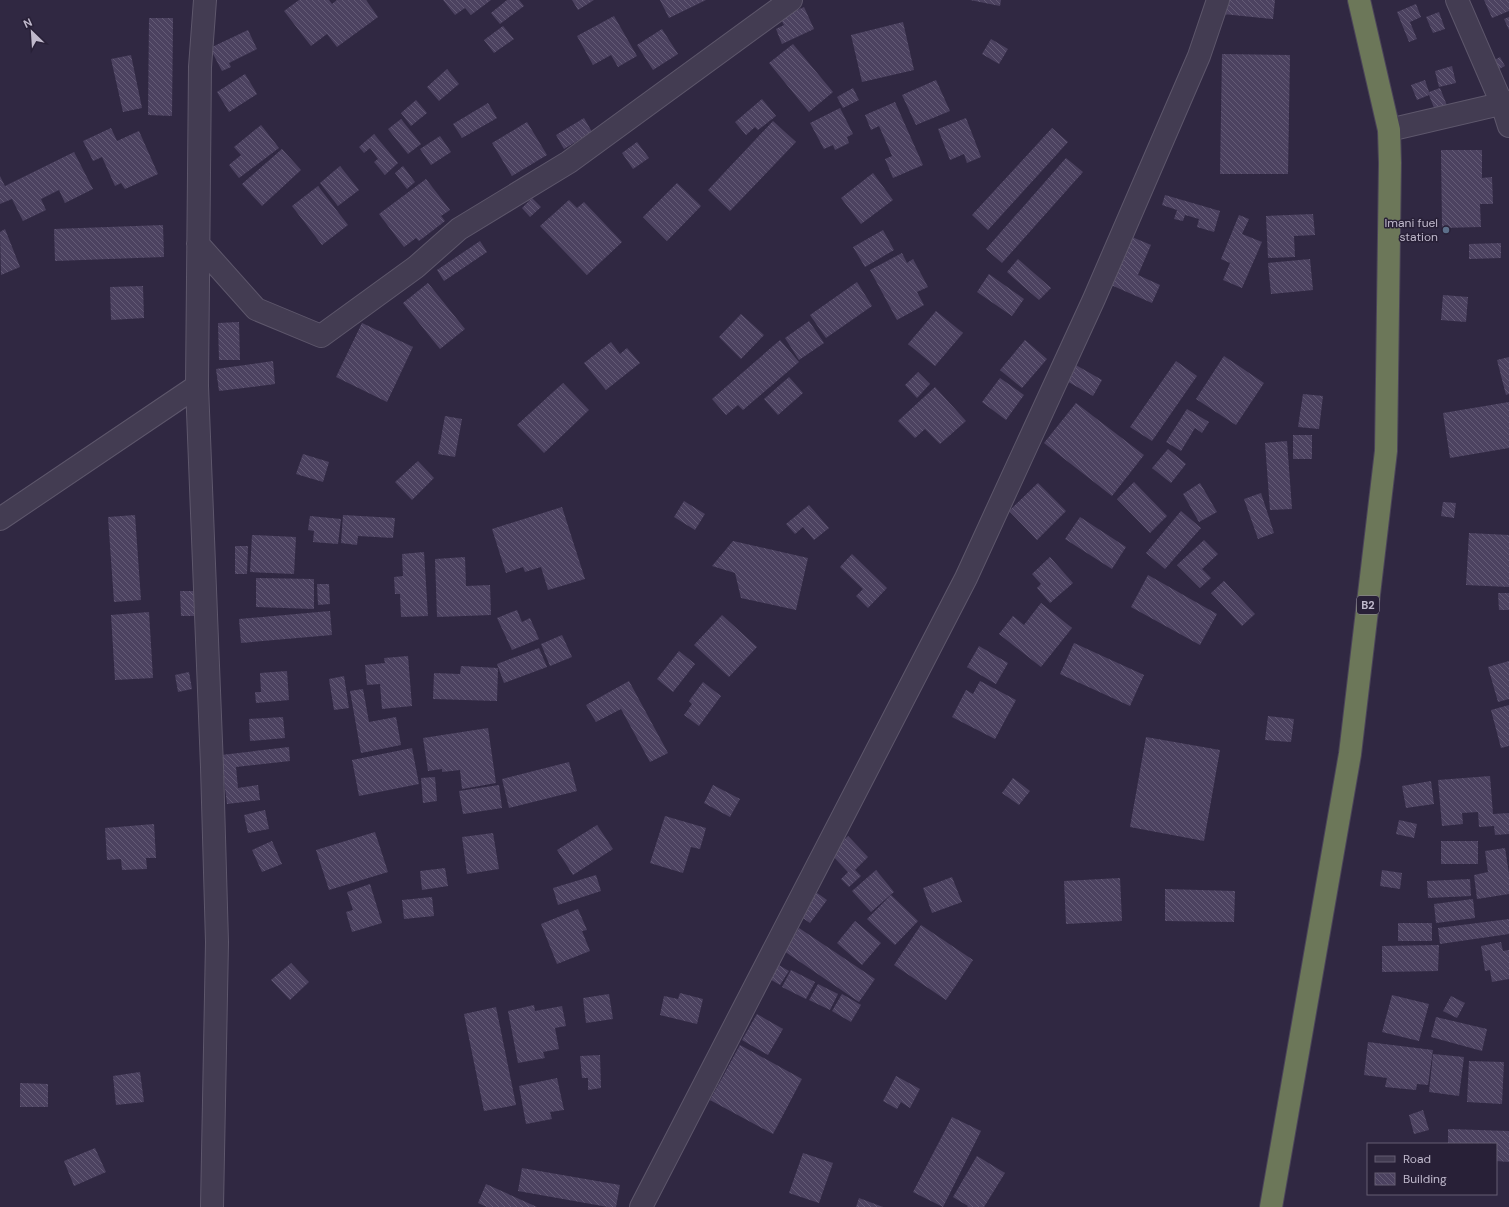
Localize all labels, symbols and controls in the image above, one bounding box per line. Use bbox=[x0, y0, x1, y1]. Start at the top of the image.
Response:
north arrow bbox=[12, 12, 52, 52]
text: N bbox=[21, 15, 34, 31]
place label: Imani fuel station bbox=[1385, 215, 1438, 245]
marker: Imani fuel station bbox=[1441, 225, 1451, 235]
road number: B2 bbox=[1357, 596, 1379, 614]
legend bbox=[1367, 1143, 1497, 1195]
text: Road bbox=[1403, 1151, 1431, 1167]
text: Building bbox=[1403, 1171, 1447, 1187]

